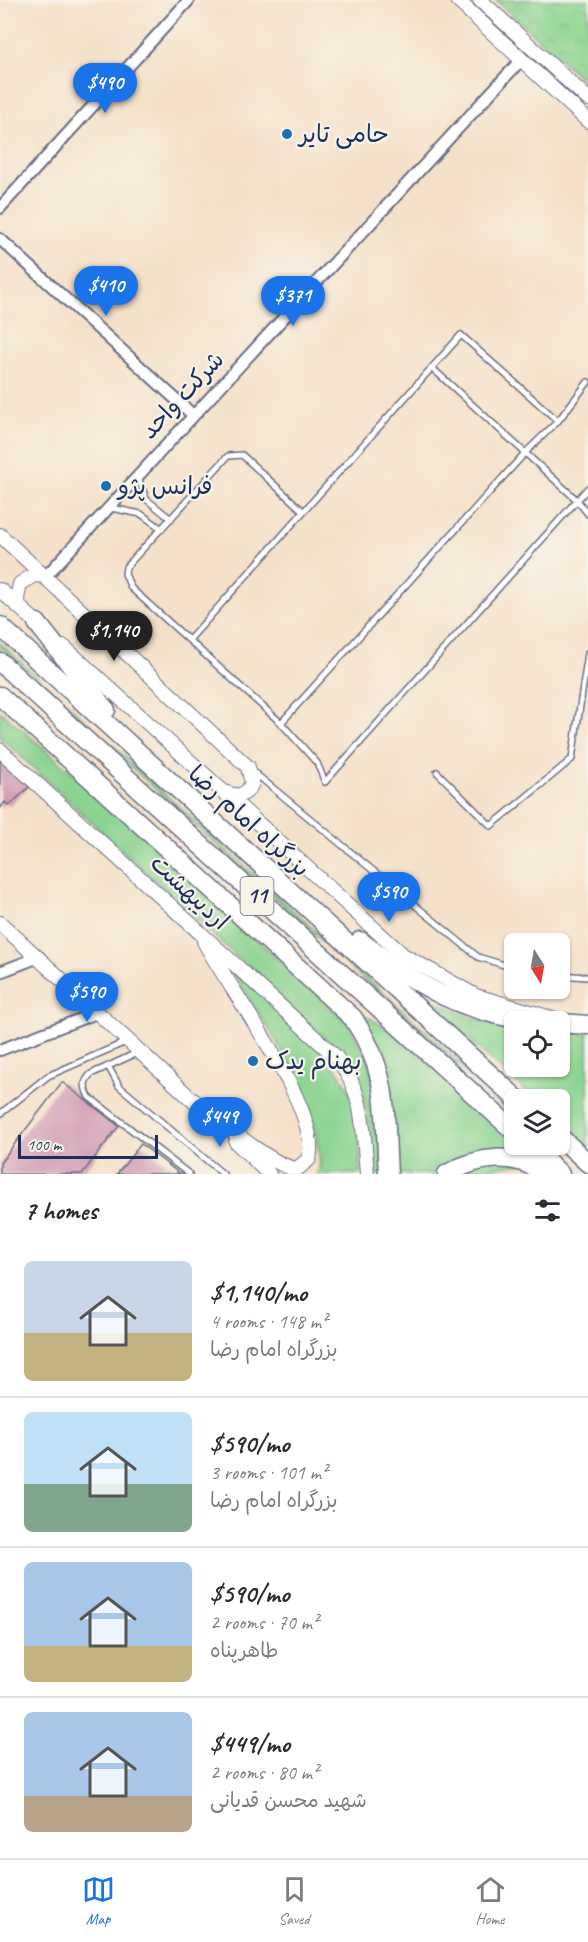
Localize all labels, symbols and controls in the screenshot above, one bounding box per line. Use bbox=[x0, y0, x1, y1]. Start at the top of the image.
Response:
pin: $490 bbox=[69, 63, 141, 114]
text: $490 bbox=[87, 70, 123, 95]
place label: حامی تایر bbox=[297, 119, 389, 149]
marker: حامی تایر bbox=[280, 127, 294, 141]
pin: $410 bbox=[70, 266, 142, 317]
text: $410 bbox=[88, 273, 124, 298]
pin: $371 bbox=[257, 276, 329, 327]
text: $371 bbox=[275, 283, 311, 308]
street label: شرکت واحد bbox=[134, 345, 230, 445]
place label: فرانس پژو bbox=[116, 471, 213, 501]
marker: فرانس پژو bbox=[99, 479, 113, 493]
pin: $1,140 bbox=[65, 611, 163, 662]
text: $1,140 bbox=[90, 618, 138, 643]
street label: بزرگراه امام رضا bbox=[180, 759, 316, 886]
street label: اردیبهشت bbox=[144, 848, 236, 936]
pin: $590 bbox=[353, 872, 425, 923]
road number: 11 bbox=[240, 877, 274, 915]
text: $590 bbox=[371, 879, 407, 904]
north arrow bbox=[504, 933, 570, 999]
map controls bbox=[504, 933, 570, 1155]
pin: $590 bbox=[51, 972, 123, 1023]
text: $590 bbox=[69, 979, 105, 1004]
button: locate bbox=[504, 1011, 570, 1077]
place label: بهنام یدک bbox=[265, 1046, 361, 1080]
marker: بهنام یدک bbox=[246, 1054, 260, 1068]
button: layers bbox=[504, 1089, 570, 1155]
pin: $449 bbox=[184, 1097, 256, 1148]
text: $449 bbox=[202, 1104, 238, 1129]
scale bar bbox=[18, 1132, 158, 1160]
text: 100 m bbox=[27, 1135, 61, 1155]
text: 7 homes bbox=[24, 1194, 97, 1227]
icon: filters bbox=[531, 1194, 564, 1227]
text: $1,140/mo bbox=[210, 1276, 307, 1309]
icon: home bbox=[72, 1285, 144, 1357]
text: 4 rooms · 148 m² bbox=[210, 1309, 327, 1334]
text: بزرگراه امام رضا bbox=[210, 1337, 338, 1362]
text: $590/mo bbox=[210, 1427, 289, 1460]
icon: home bbox=[72, 1436, 144, 1508]
text: 3 rooms · 101 m² bbox=[210, 1460, 327, 1485]
text: بزرگراه امام رضا bbox=[210, 1488, 338, 1513]
text: $590/mo bbox=[210, 1577, 289, 1610]
icon: home bbox=[72, 1586, 144, 1658]
text: 2 rooms · 70 m² bbox=[210, 1610, 318, 1635]
text: طاهرپناه bbox=[210, 1638, 278, 1663]
text: $449/mo bbox=[210, 1727, 290, 1760]
icon: home bbox=[72, 1736, 144, 1808]
text: 2 rooms · 80 m² bbox=[210, 1760, 318, 1785]
text: شهید محسن قدیانی bbox=[210, 1788, 367, 1813]
tab: Map bbox=[82, 1873, 115, 1929]
tab: Saved bbox=[278, 1873, 311, 1929]
tab: Home bbox=[474, 1873, 507, 1929]

